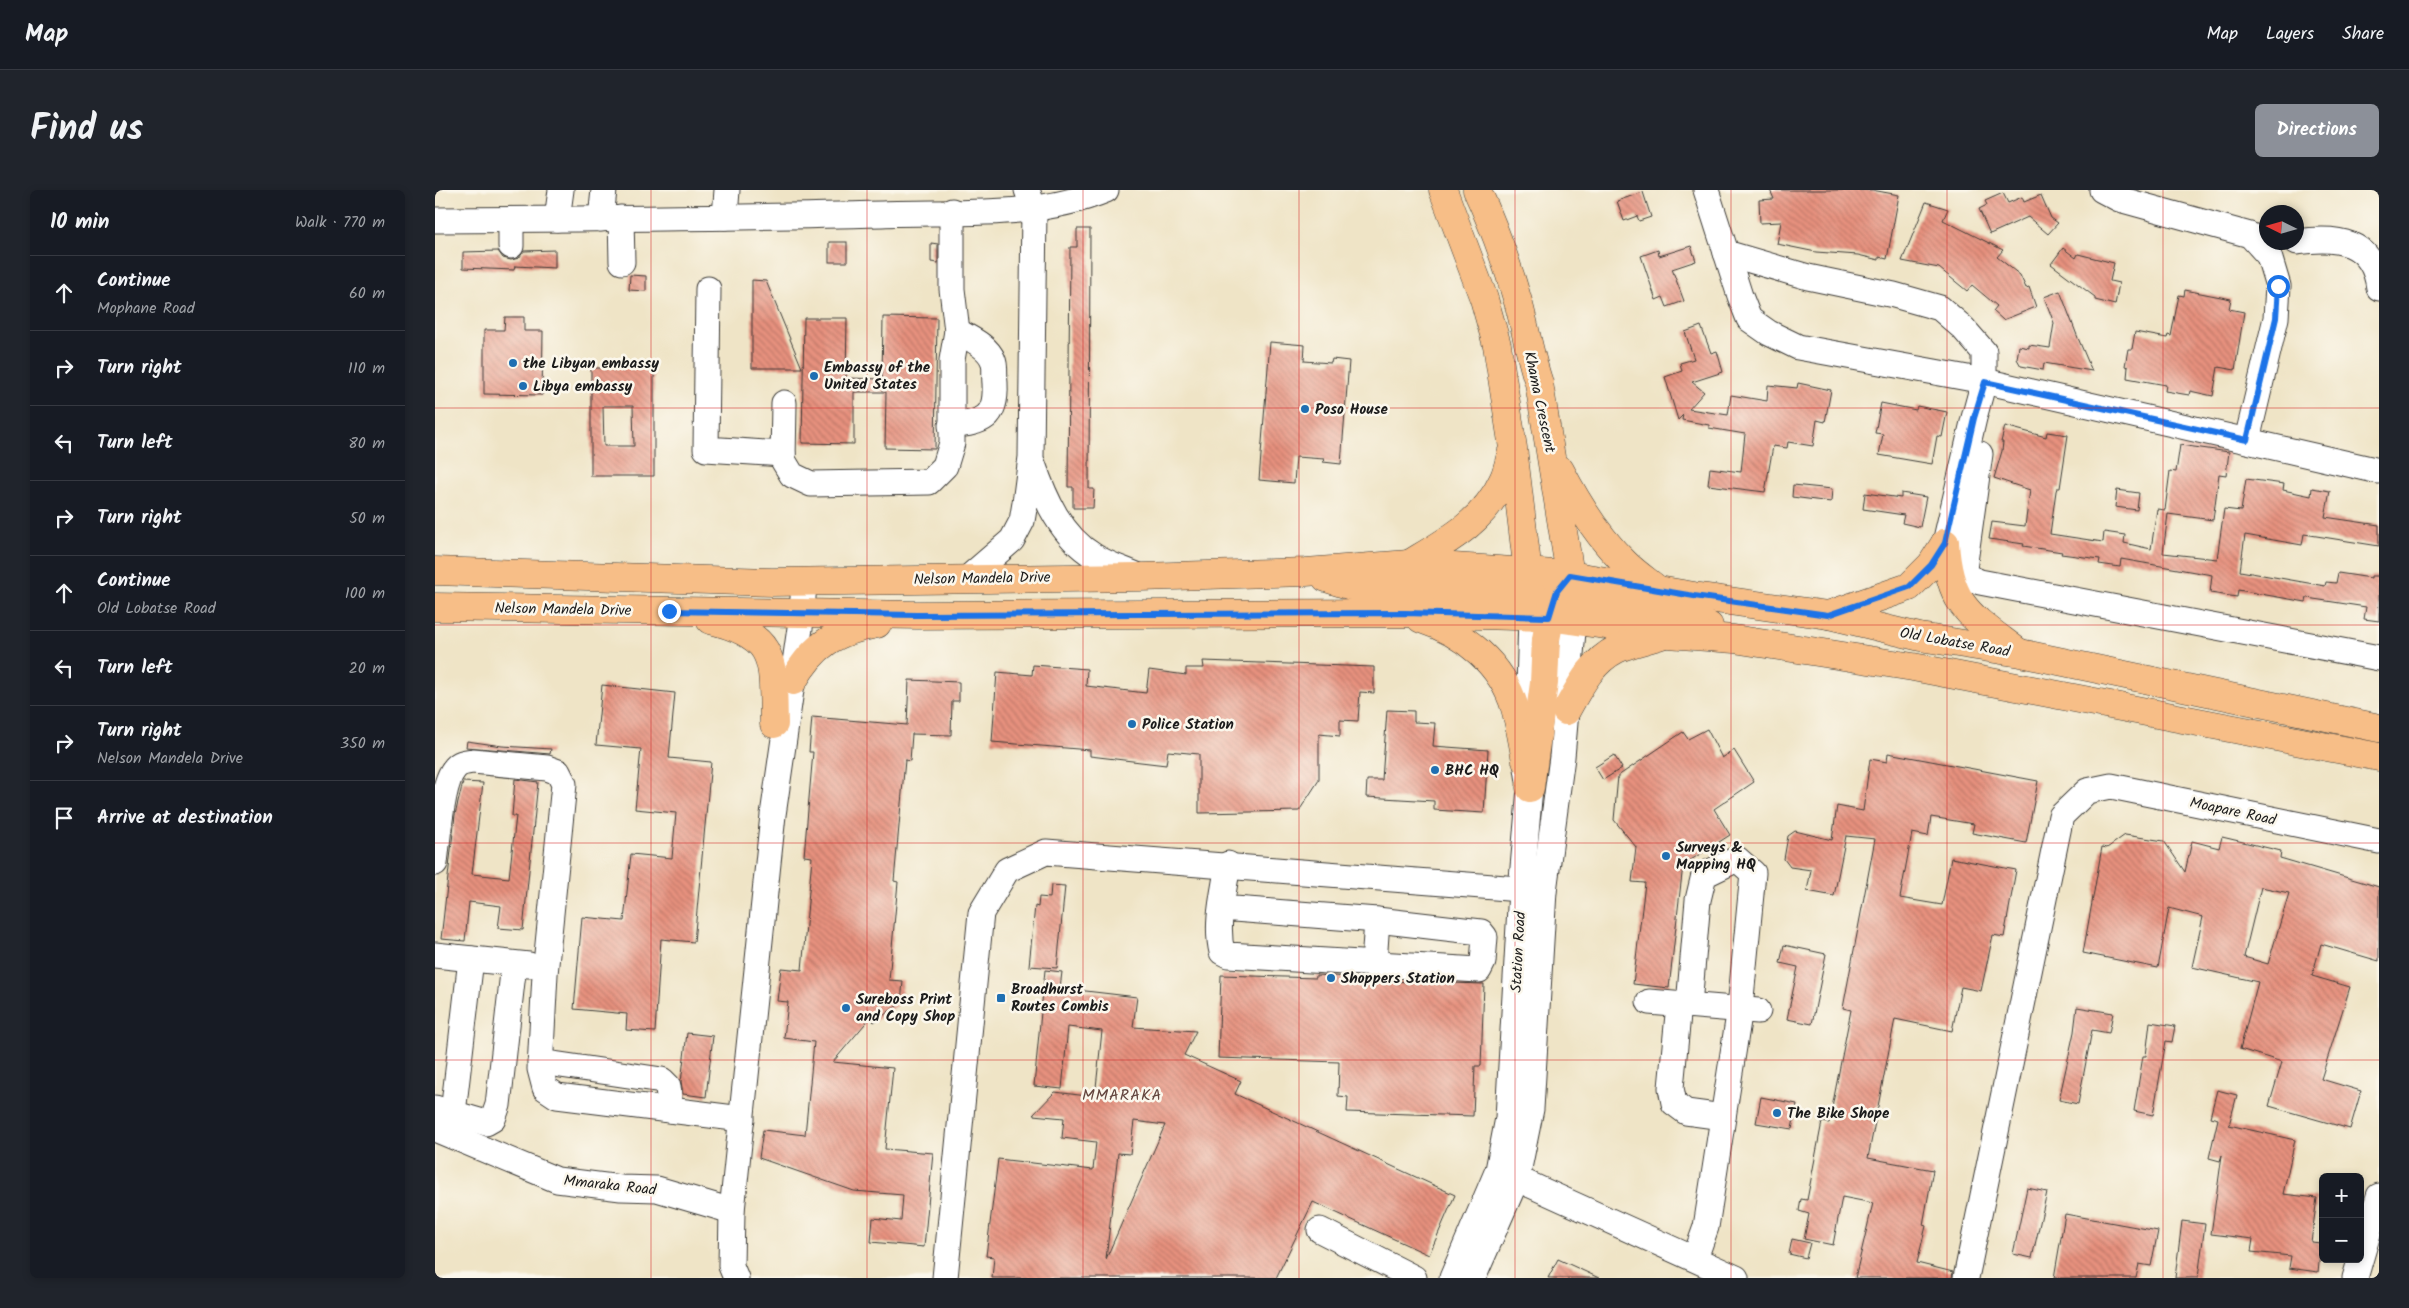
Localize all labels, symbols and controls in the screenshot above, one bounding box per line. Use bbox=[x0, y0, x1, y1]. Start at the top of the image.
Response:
text: Map bbox=[25, 15, 68, 54]
text: Map bbox=[2207, 20, 2238, 49]
text: Layers bbox=[2266, 20, 2314, 49]
text: Share bbox=[2342, 20, 2384, 49]
text: Find us bbox=[30, 102, 143, 158]
button: Directions bbox=[2255, 104, 2379, 157]
north arrow bbox=[2259, 205, 2304, 250]
text: 10 min bbox=[50, 206, 110, 239]
text: Walk · 770 m bbox=[295, 210, 385, 235]
text: Continue bbox=[97, 266, 170, 296]
route start bbox=[2267, 275, 2290, 298]
icon: ahead bbox=[50, 279, 78, 307]
text: 60 m bbox=[349, 281, 385, 306]
text: Mophane Road bbox=[97, 296, 195, 321]
street label: Khama Crescent bbox=[1517, 349, 1562, 455]
place label: the Libyan embassy bbox=[523, 352, 659, 376]
text: Turn right bbox=[97, 353, 182, 383]
icon: right bbox=[50, 354, 78, 382]
text: 110 m bbox=[348, 356, 385, 381]
place label: Embassy of the United States bbox=[824, 356, 931, 397]
marker: the Libyan embassy bbox=[507, 357, 519, 369]
marker: Embassy of the United States bbox=[808, 370, 820, 382]
place label: Libya embassy bbox=[533, 375, 633, 399]
marker: Libya embassy bbox=[517, 380, 529, 392]
place label: Poso House bbox=[1315, 398, 1389, 422]
marker: Poso House bbox=[1299, 403, 1311, 415]
text: Turn left bbox=[97, 428, 172, 458]
icon: left bbox=[50, 429, 78, 457]
text: 80 m bbox=[348, 431, 385, 456]
text: Turn right bbox=[97, 503, 182, 533]
icon: right bbox=[50, 504, 78, 532]
text: 50 m bbox=[349, 506, 385, 531]
text: Continue bbox=[97, 566, 170, 596]
street label: Nelson Mandela Drive bbox=[913, 566, 1051, 592]
icon: ahead bbox=[50, 579, 78, 607]
text: 100 m bbox=[345, 581, 385, 606]
text: Old Lobatse Road bbox=[97, 596, 216, 621]
street label: Nelson Mandela Drive bbox=[494, 597, 632, 623]
route end bbox=[658, 600, 681, 623]
street label: Old Lobatse Road bbox=[1898, 622, 2012, 665]
text: Turn left bbox=[97, 653, 172, 683]
icon: left bbox=[50, 654, 78, 682]
text: 20 m bbox=[349, 656, 385, 681]
place label: Police Station bbox=[1142, 713, 1234, 737]
text: Turn right bbox=[97, 716, 182, 746]
marker: Police Station bbox=[1126, 718, 1138, 730]
icon: right bbox=[50, 729, 78, 757]
text: 350 m bbox=[340, 731, 385, 756]
text: Nelson Mandela Drive bbox=[97, 746, 243, 771]
place label: BHC HQ bbox=[1445, 759, 1499, 783]
marker: BHC HQ bbox=[1429, 764, 1441, 776]
street label: Moapare Road bbox=[2187, 791, 2279, 833]
text: Arrive at destination bbox=[97, 803, 273, 833]
icon: arrive bbox=[50, 804, 78, 832]
place label: Surveys & Mapping HQ bbox=[1676, 836, 1756, 877]
marker: Surveys & Mapping HQ bbox=[1660, 850, 1672, 862]
street label: Station Road bbox=[1505, 910, 1533, 993]
place label: Shoppers Station bbox=[1341, 967, 1455, 991]
marker: Shoppers Station bbox=[1325, 972, 1337, 984]
place label: Broadhurst Routes Combis bbox=[1011, 978, 1109, 1019]
place label: Sureboss Print and Copy Shop bbox=[856, 988, 955, 1029]
marker: Broadhurst Routes Combis bbox=[995, 992, 1007, 1004]
marker: Sureboss Print and Copy Shop bbox=[840, 1002, 852, 1014]
district label: MMARAKA bbox=[1082, 1083, 1162, 1108]
place label: The Bike Shope bbox=[1787, 1102, 1890, 1126]
marker: The Bike Shope bbox=[1771, 1107, 1783, 1119]
street label: Mmaraka Road bbox=[562, 1169, 658, 1203]
map controls bbox=[2319, 1173, 2364, 1263]
button: + bbox=[2319, 1173, 2364, 1218]
button: − bbox=[2319, 1218, 2364, 1263]

